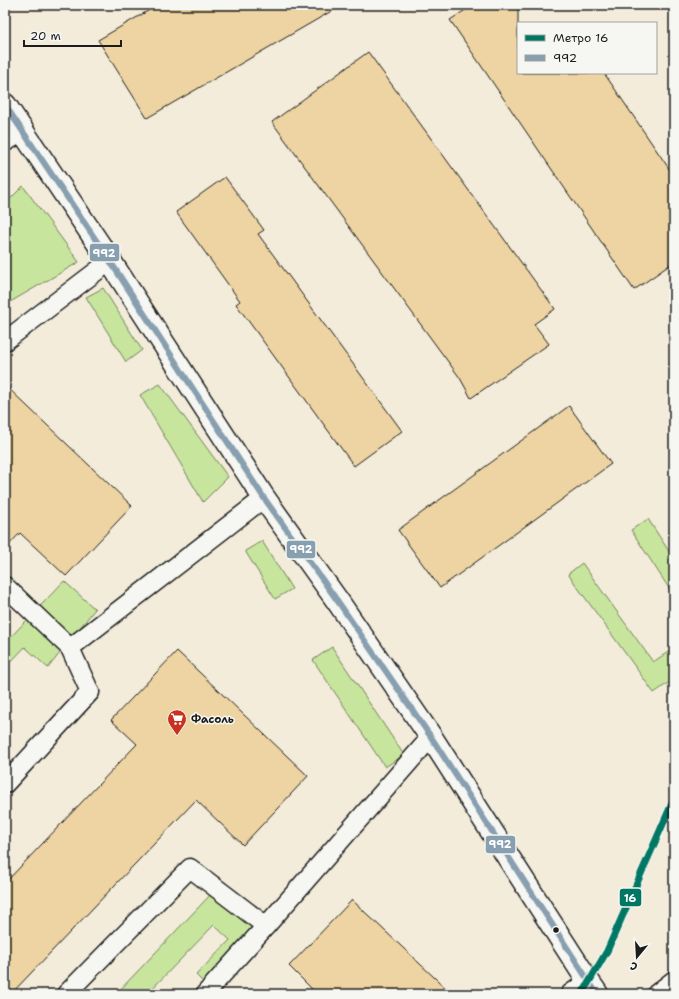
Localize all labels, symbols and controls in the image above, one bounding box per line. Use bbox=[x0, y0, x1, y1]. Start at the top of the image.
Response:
scale bar bbox=[24, 22, 121, 48]
legend bbox=[517, 22, 657, 74]
text: 20 m bbox=[30, 28, 61, 44]
text: Метро 16 bbox=[553, 30, 608, 46]
text: 992 bbox=[553, 50, 577, 66]
line badge: 992 bbox=[89, 243, 120, 262]
text: 992 bbox=[93, 246, 116, 261]
line badge: 992 bbox=[286, 540, 316, 559]
text: 992 bbox=[290, 542, 313, 557]
supermarket icon: Фасоль bbox=[166, 708, 188, 736]
place label: Фасоль bbox=[191, 712, 234, 727]
line badge: 992 bbox=[485, 835, 516, 854]
text: 992 bbox=[489, 837, 512, 852]
line badge: 16 bbox=[619, 888, 642, 907]
text: 16 bbox=[624, 891, 637, 906]
unlabelled marker bbox=[551, 925, 561, 935]
north arrow bbox=[617, 937, 657, 977]
text: С bbox=[628, 958, 640, 974]

